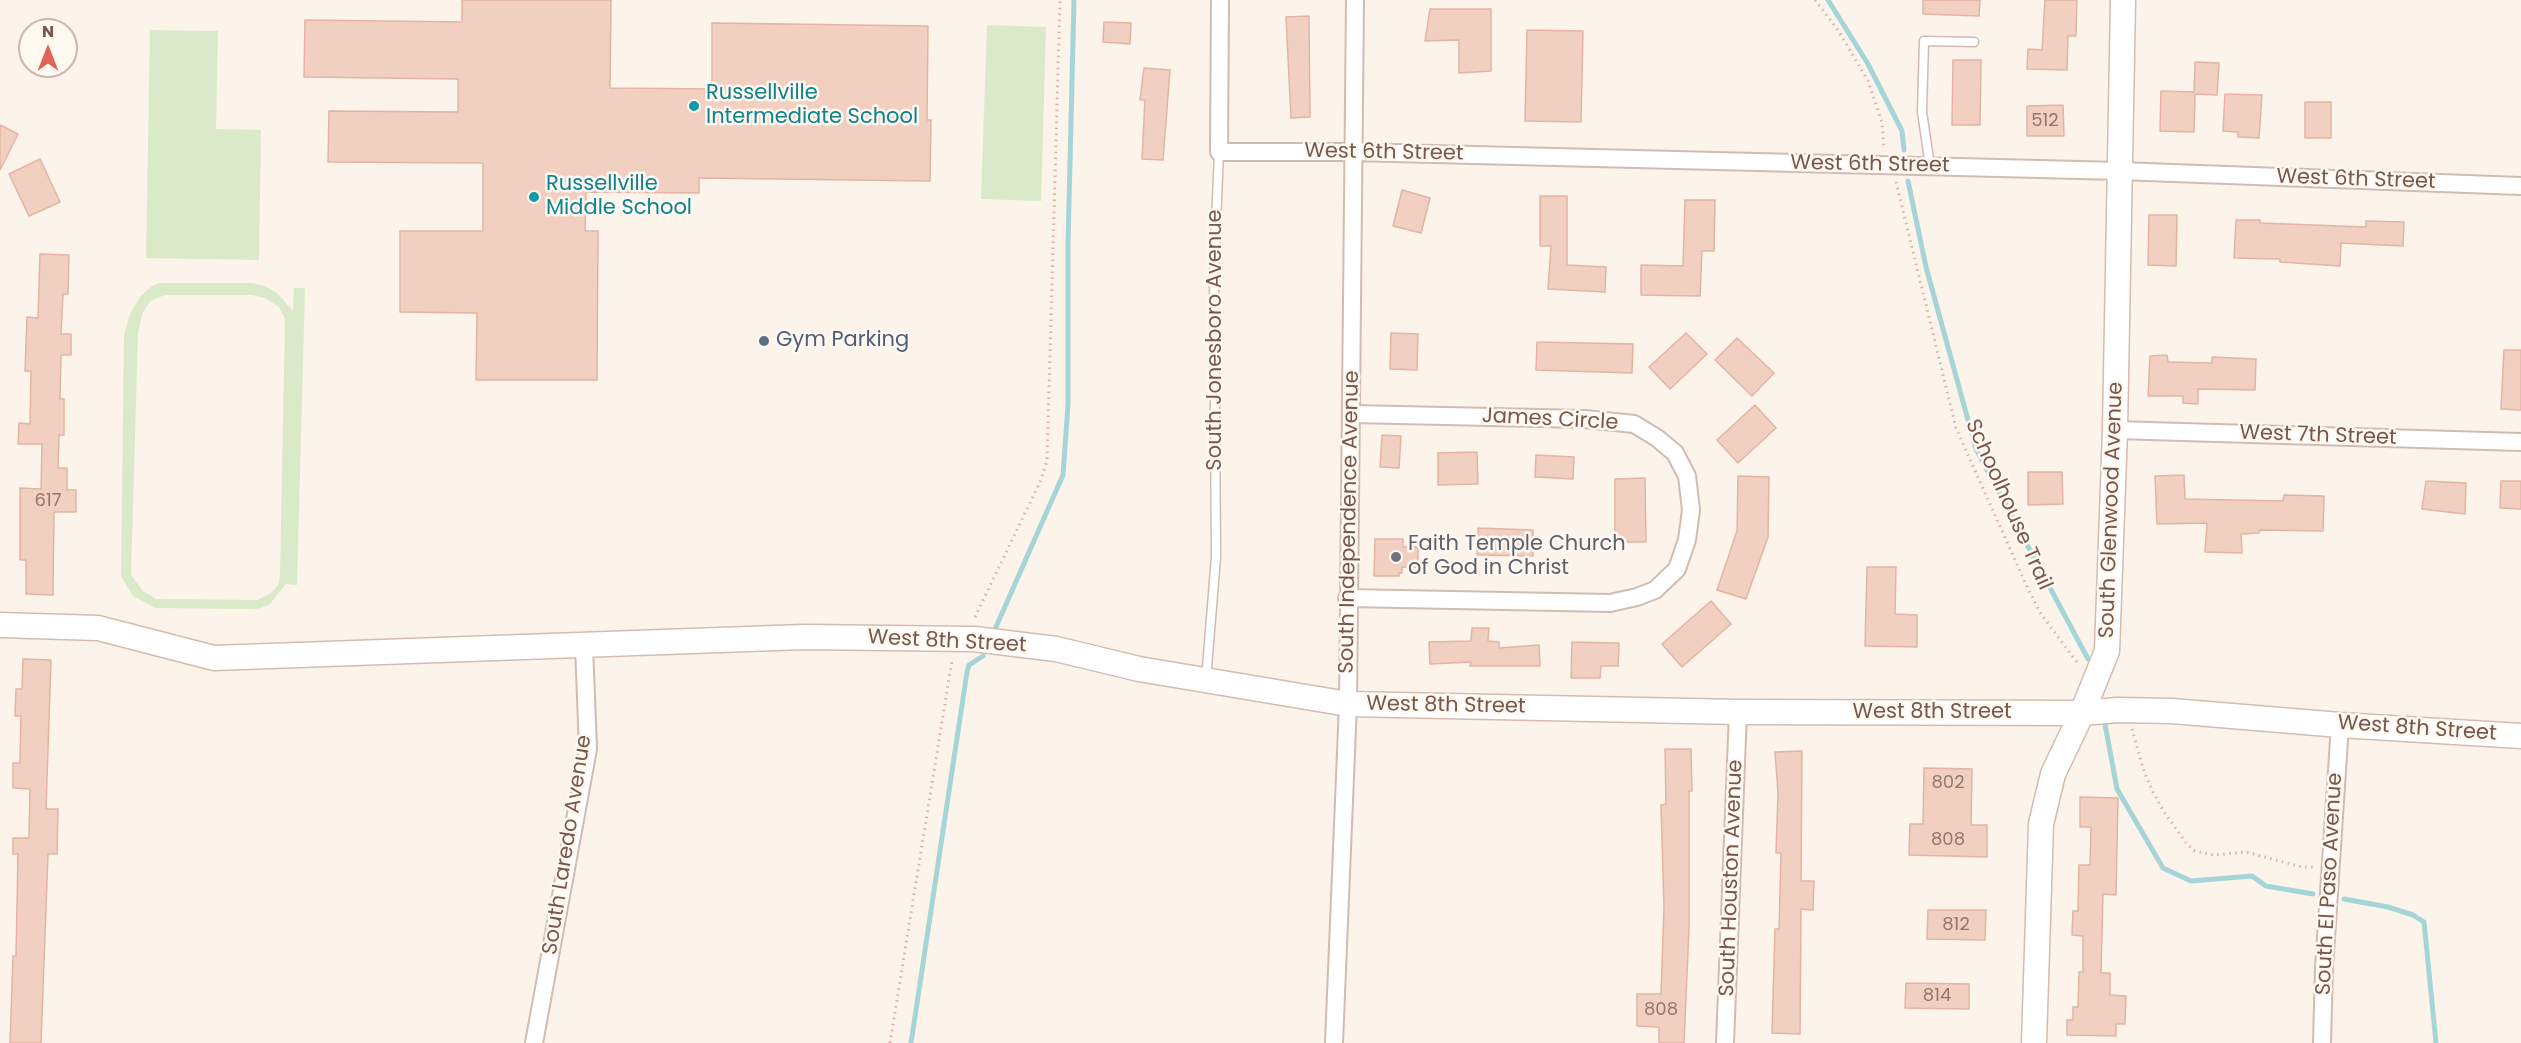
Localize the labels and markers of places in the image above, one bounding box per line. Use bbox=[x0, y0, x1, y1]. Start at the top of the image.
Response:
place label: Russellville Intermediate School bbox=[706, 81, 918, 131]
marker: Russellville Intermediate School bbox=[687, 99, 701, 113]
place label: Russellville Middle School bbox=[546, 172, 692, 222]
marker: Russellville Middle School bbox=[527, 190, 541, 204]
place label: Gym Parking bbox=[776, 328, 909, 354]
marker: Gym Parking bbox=[757, 334, 771, 348]
place label: Faith Temple Church of God in Christ bbox=[1408, 532, 1626, 582]
marker: Faith Temple Church of God in Christ bbox=[1389, 550, 1403, 564]

